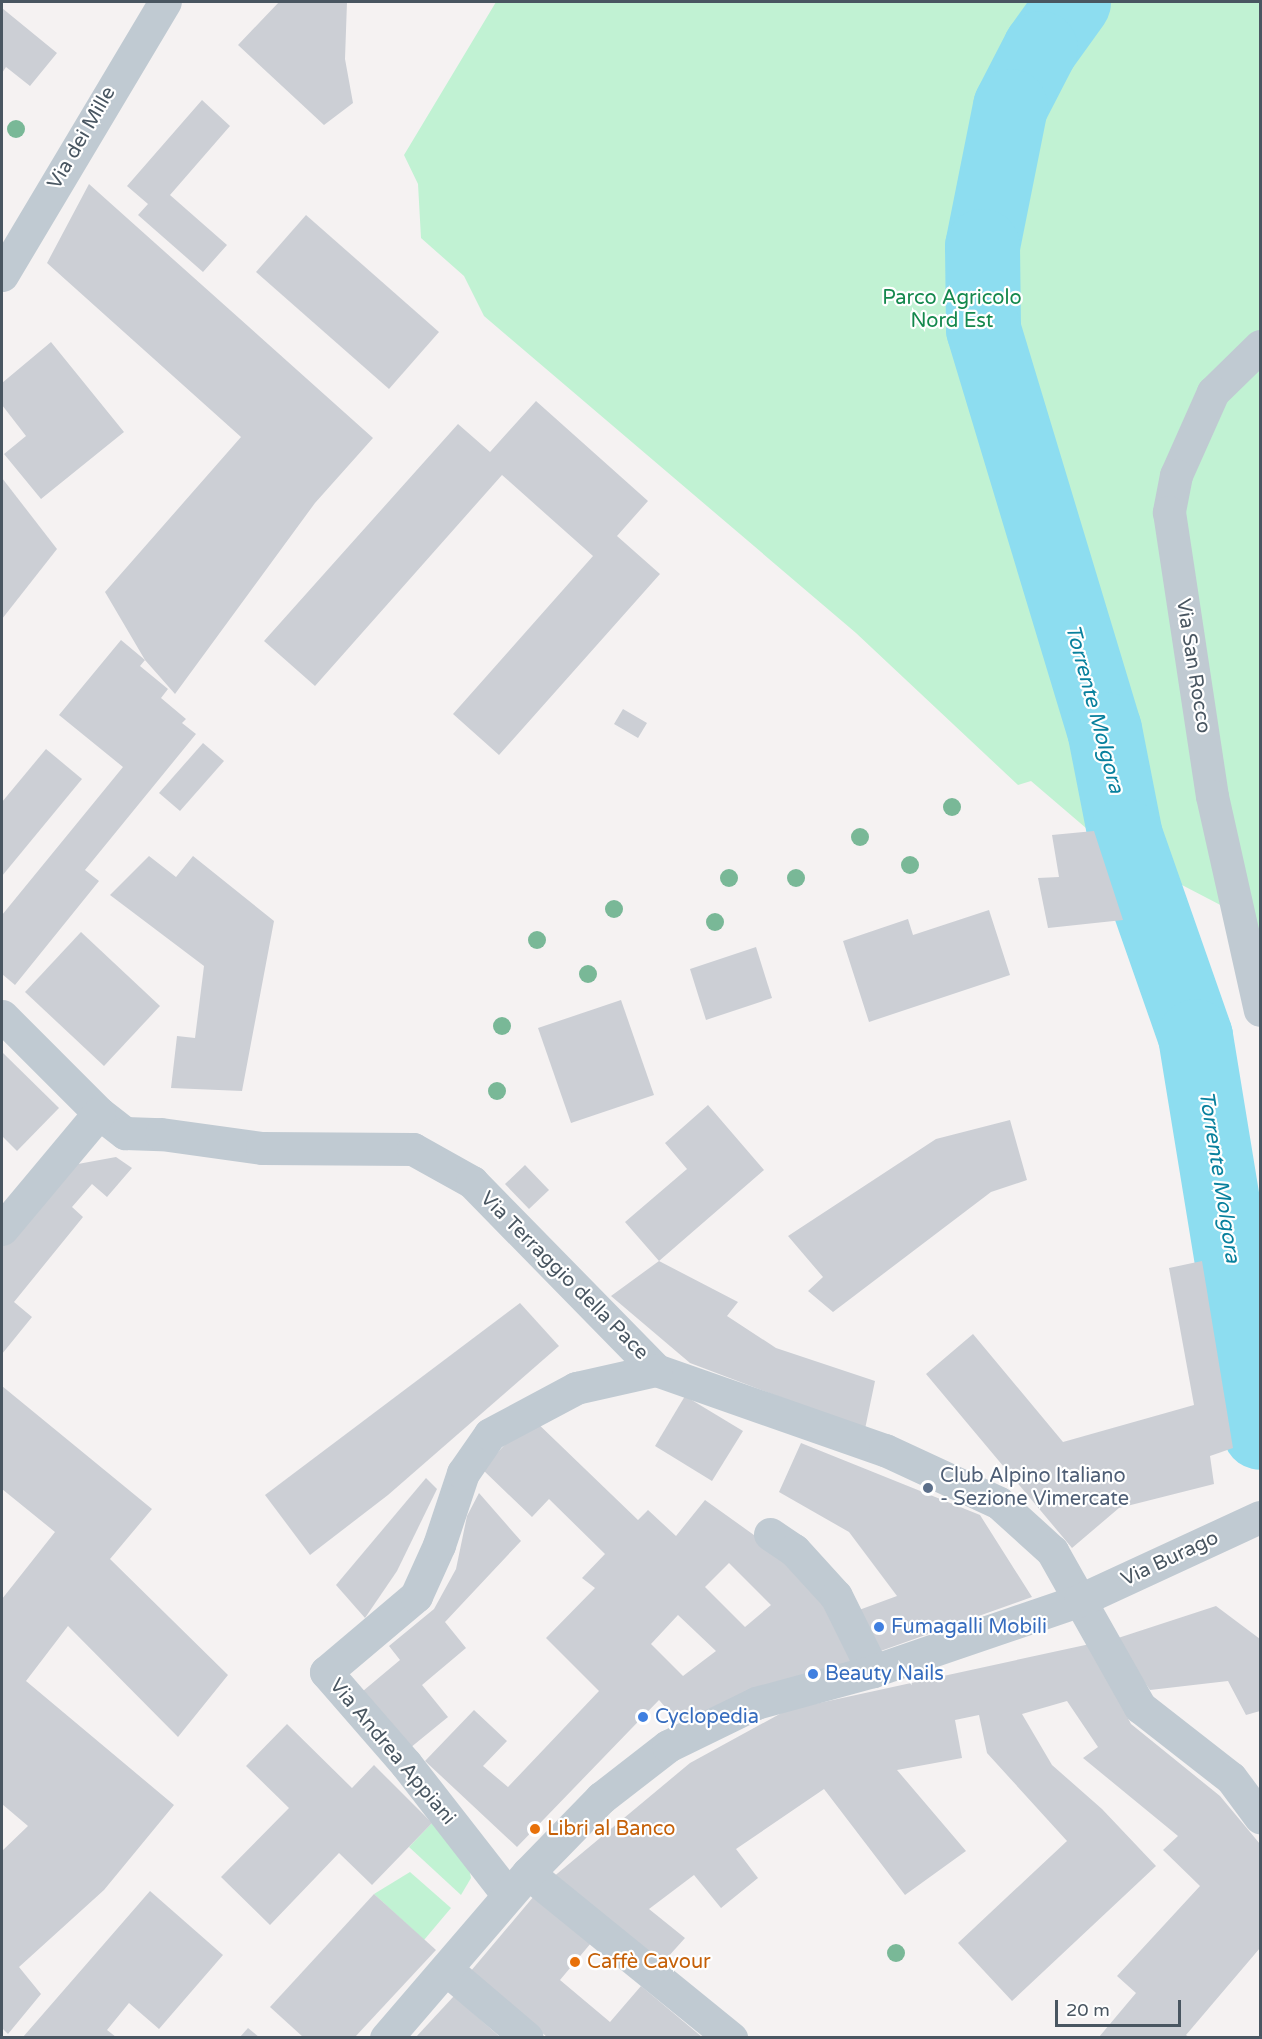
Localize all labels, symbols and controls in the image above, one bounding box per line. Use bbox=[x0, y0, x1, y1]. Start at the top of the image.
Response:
street label: Via dei Mille bbox=[43, 82, 121, 194]
park label: Parco Agricolo Nord Est bbox=[882, 287, 1022, 334]
street label: Via San Rocco bbox=[1171, 597, 1215, 735]
water label: Torrente Molgora bbox=[1059, 622, 1129, 796]
water label: Torrente Molgora bbox=[1193, 1089, 1245, 1265]
street label: Via Terraggio della Pace bbox=[475, 1187, 653, 1365]
place label: Club Alpino Italiano - Sezione Vimercate bbox=[940, 1464, 1129, 1511]
marker: Club Alpino Italiano - Sezione Vimercate bbox=[921, 1481, 935, 1495]
street label: Via Burago bbox=[1117, 1526, 1223, 1592]
place label: Fumagalli Mobili bbox=[891, 1615, 1047, 1639]
marker: Fumagalli Mobili bbox=[872, 1620, 886, 1634]
place label: Beauty Nails bbox=[825, 1662, 944, 1686]
marker: Beauty Nails bbox=[806, 1667, 820, 1681]
street label: Via Andrea Appiani bbox=[324, 1674, 460, 1830]
place label: Cyclopedia bbox=[655, 1705, 759, 1729]
marker: Cyclopedia bbox=[636, 1710, 650, 1724]
place label: Libri al Banco bbox=[547, 1817, 675, 1841]
marker: Libri al Banco bbox=[528, 1822, 542, 1836]
place label: Caffè Cavour bbox=[587, 1950, 711, 1974]
marker: Caffè Cavour bbox=[568, 1955, 582, 1969]
scale bar bbox=[1058, 1988, 1184, 2026]
text: 20 m bbox=[1066, 1999, 1110, 2021]

